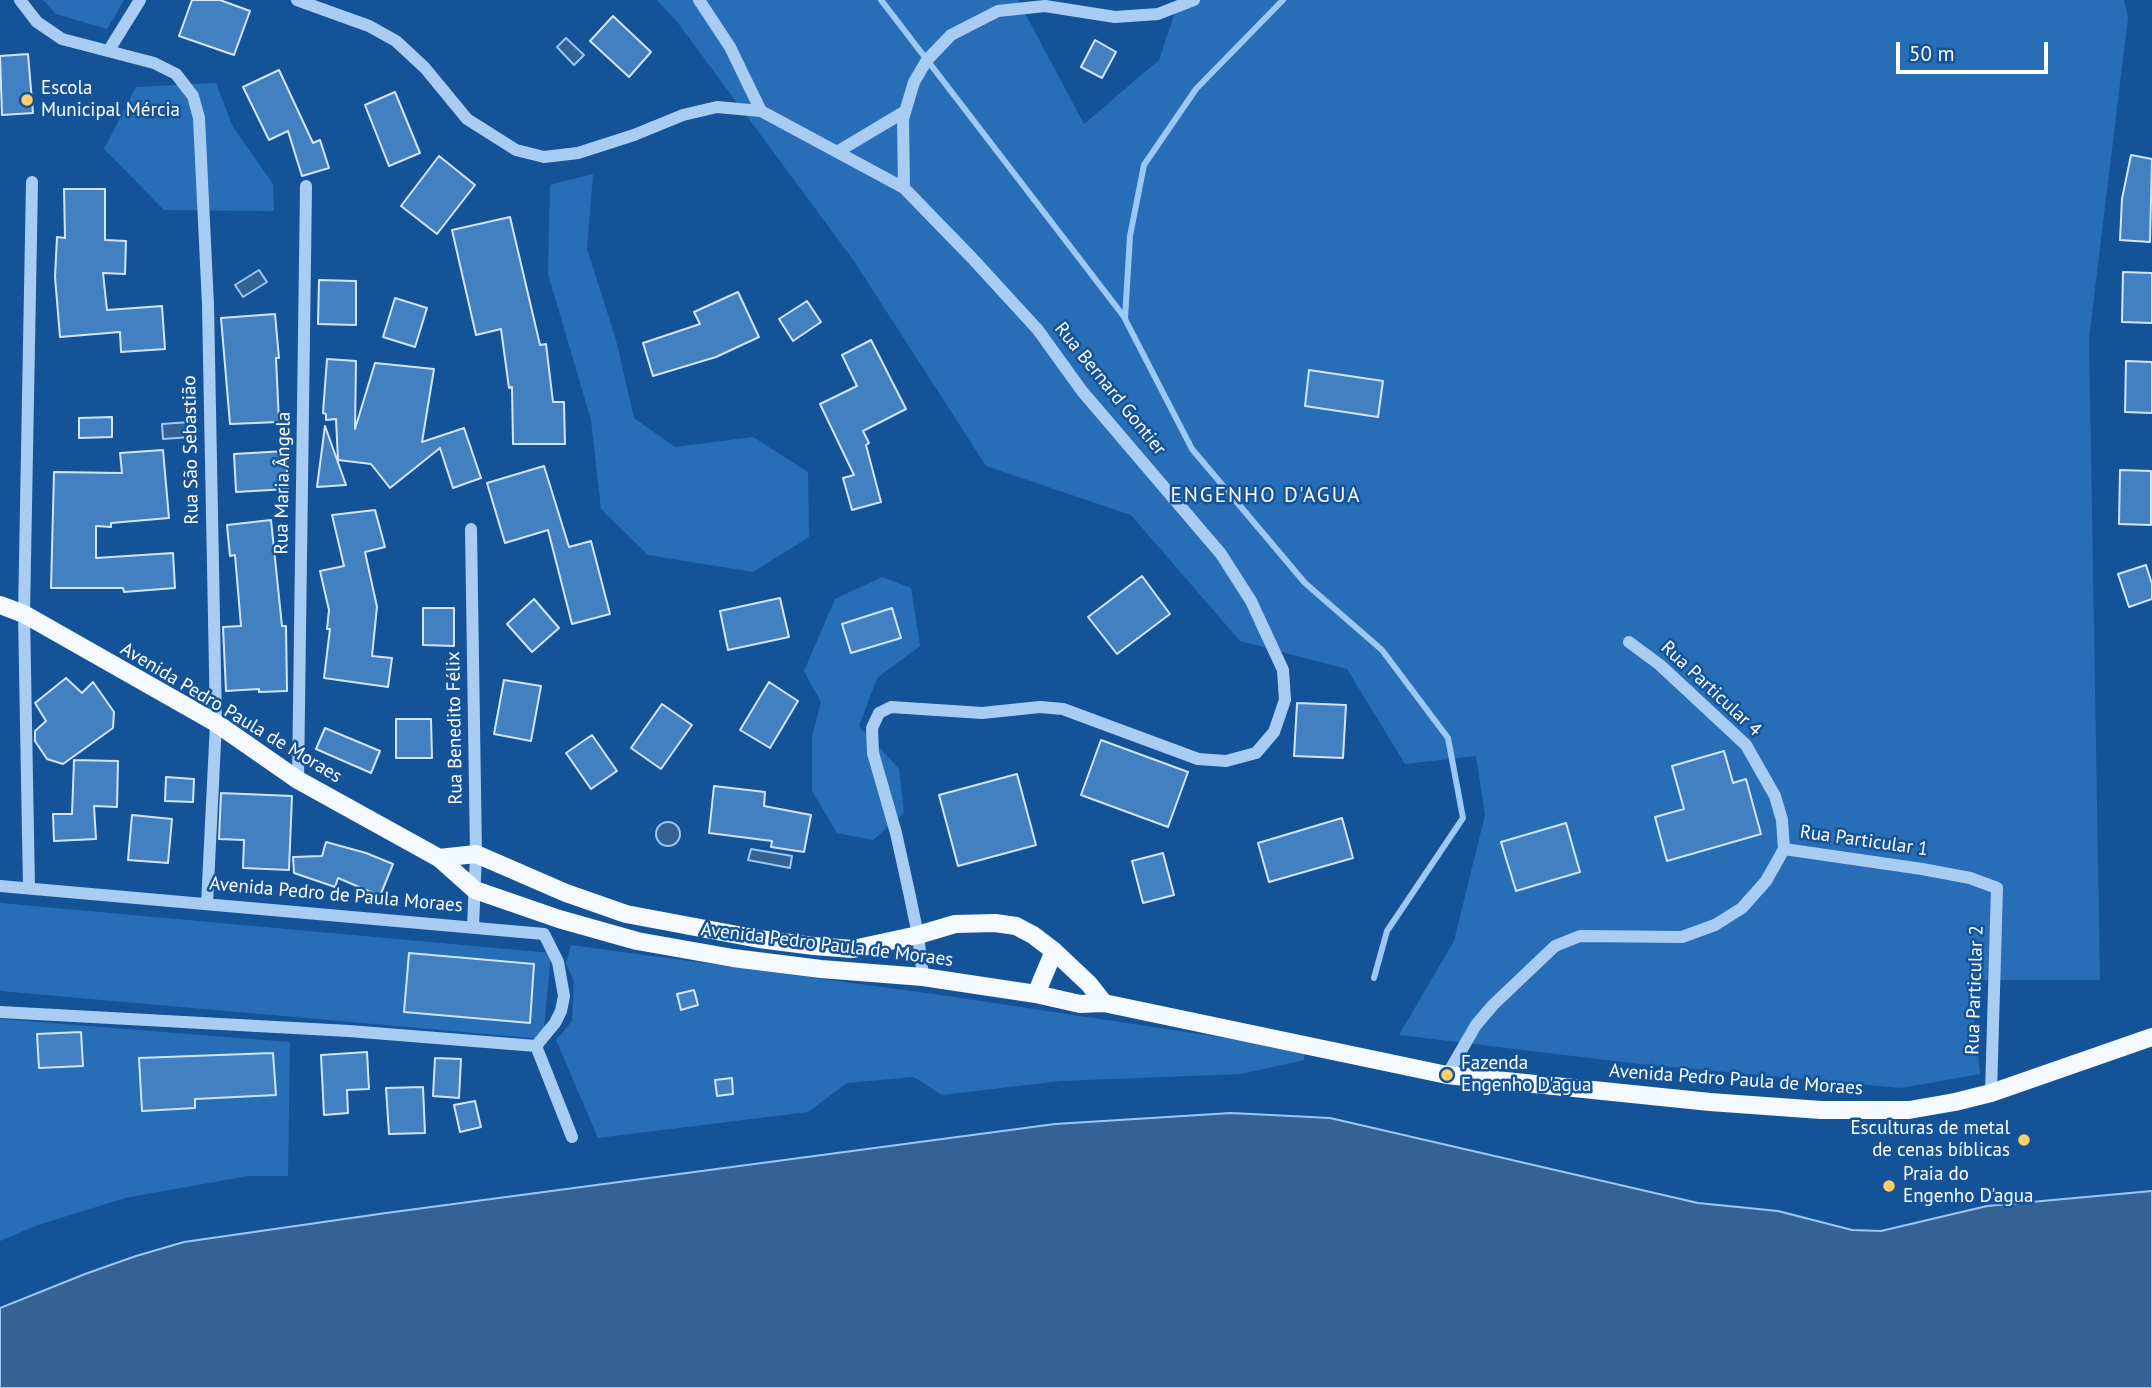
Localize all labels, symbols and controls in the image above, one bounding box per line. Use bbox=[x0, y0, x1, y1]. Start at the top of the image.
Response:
scale bar bbox=[1900, 28, 2052, 72]
text: 50 m bbox=[1909, 40, 1955, 67]
place label: Escola Municipal Mércia bbox=[41, 78, 180, 122]
marker: Escola Municipal Mércia bbox=[19, 92, 35, 108]
street label: Rua Bernard Gontier bbox=[1049, 318, 1171, 460]
street label: Rua São Sebastião bbox=[178, 375, 204, 525]
street label: Rua Maria Ângela bbox=[270, 411, 296, 555]
district label: ENGENHO D'AGUA bbox=[1172, 483, 1360, 509]
street label: Rua Particular 4 bbox=[1656, 637, 1766, 741]
street label: Avenida Pedro Paula de Moraes bbox=[116, 638, 346, 788]
street label: Rua Benedito Félix bbox=[442, 651, 468, 805]
street label: Rua Particular 1 bbox=[1798, 821, 1930, 861]
street label: Avenida Pedro de Paula Moraes bbox=[208, 873, 464, 917]
street label: Avenida Pedro Paula de Moraes bbox=[699, 918, 955, 972]
street label: Rua Particular 2 bbox=[1961, 925, 1989, 1055]
place label: Fazenda Engenho D'agua bbox=[1461, 1053, 1591, 1097]
street label: Avenida Pedro Paula de Moraes bbox=[1608, 1060, 1864, 1100]
marker: Fazenda Engenho D'agua bbox=[1439, 1067, 1455, 1083]
place label: Esculturas de metal de cenas bíblicas bbox=[1850, 1118, 2010, 1162]
marker: Esculturas de metal de cenas bíblicas bbox=[2016, 1132, 2032, 1148]
place label: Praia do Engenho D'agua bbox=[1903, 1164, 2033, 1208]
marker: Praia do Engenho D'agua bbox=[1881, 1178, 1897, 1194]

